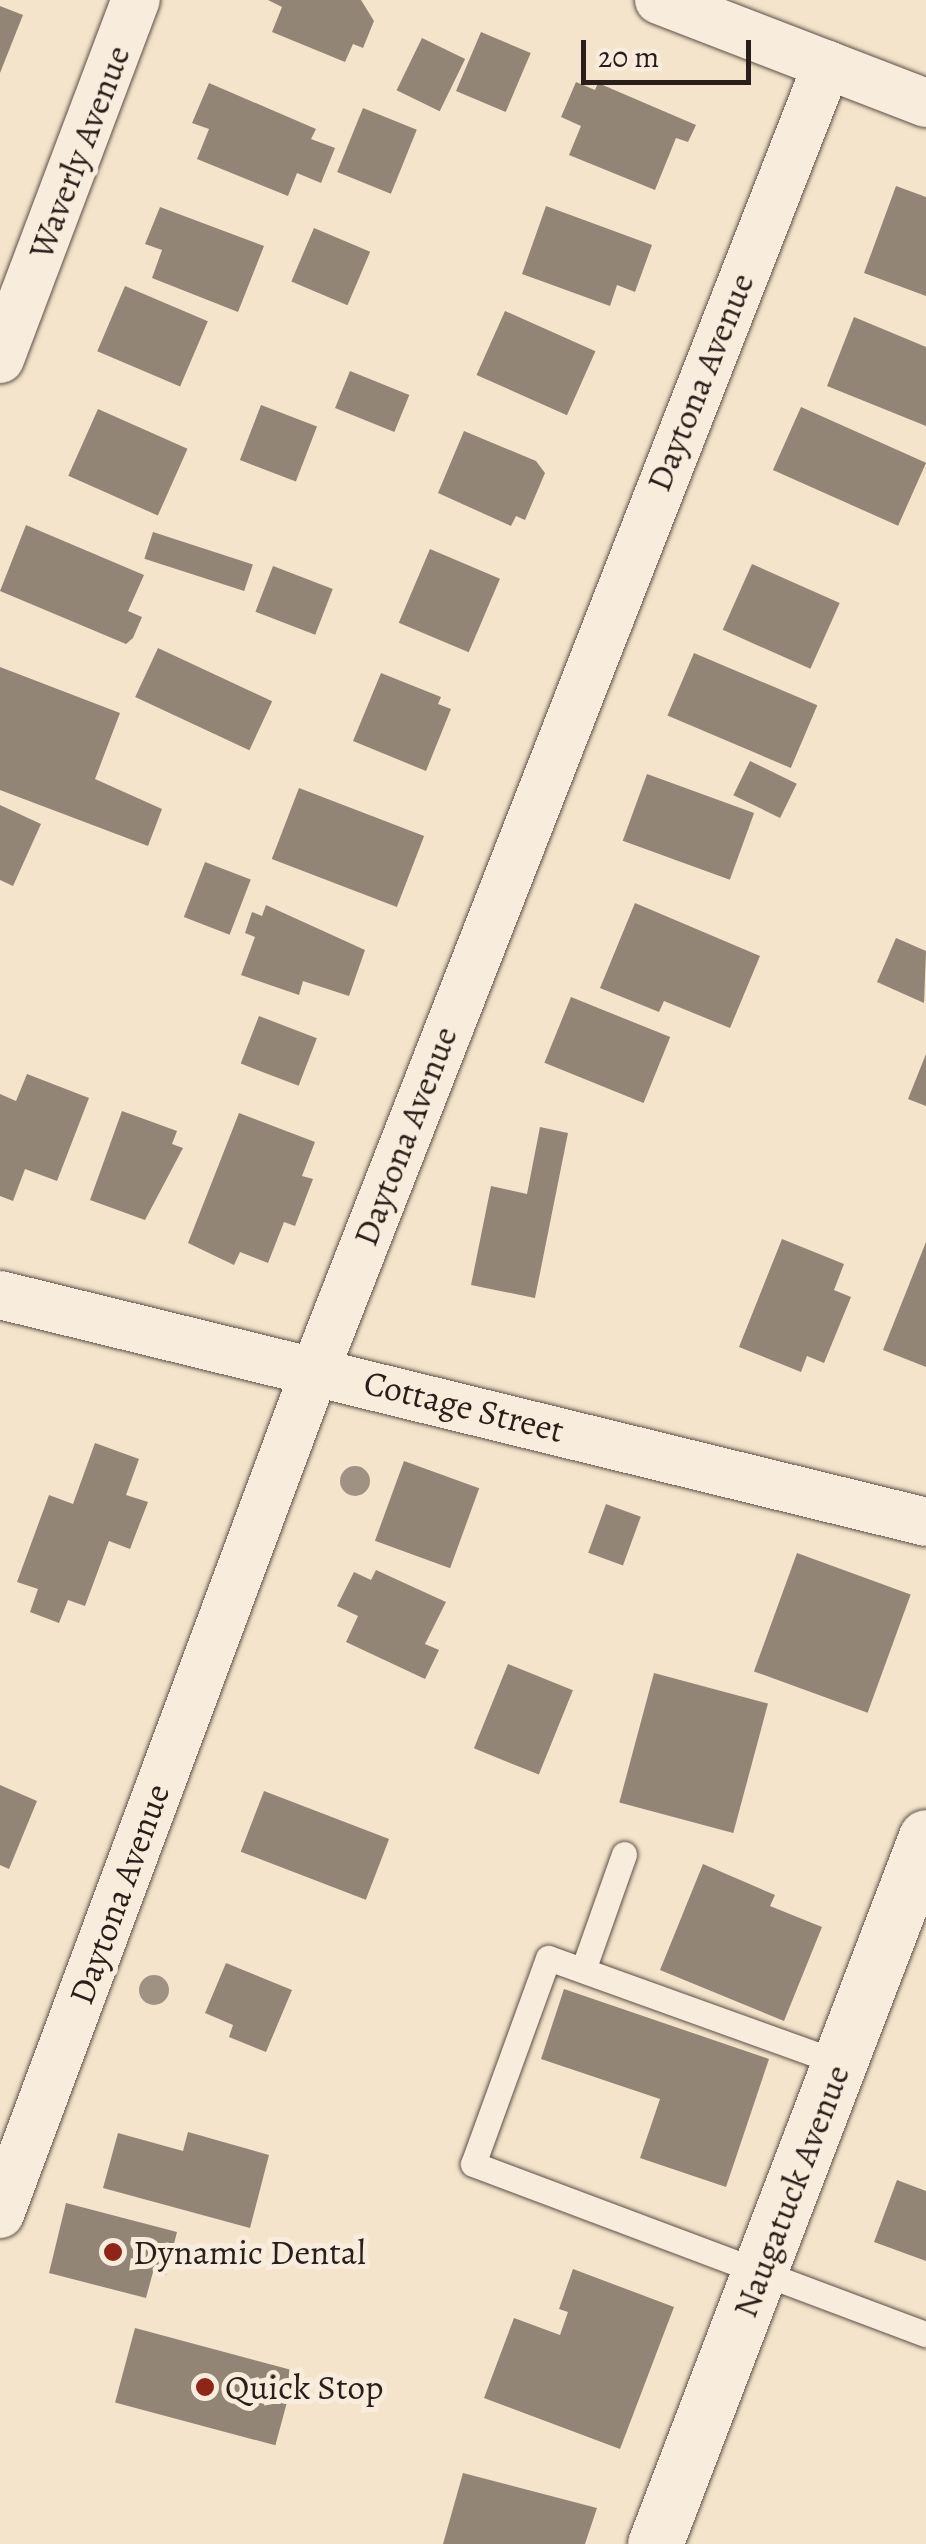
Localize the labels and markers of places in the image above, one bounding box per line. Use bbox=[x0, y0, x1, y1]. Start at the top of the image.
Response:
place label: Dynamic Dental bbox=[133, 2231, 366, 2273]
marker: Dynamic Dental bbox=[102, 2241, 124, 2263]
place label: Quick Stop bbox=[225, 2366, 383, 2408]
marker: Quick Stop bbox=[194, 2376, 216, 2398]

